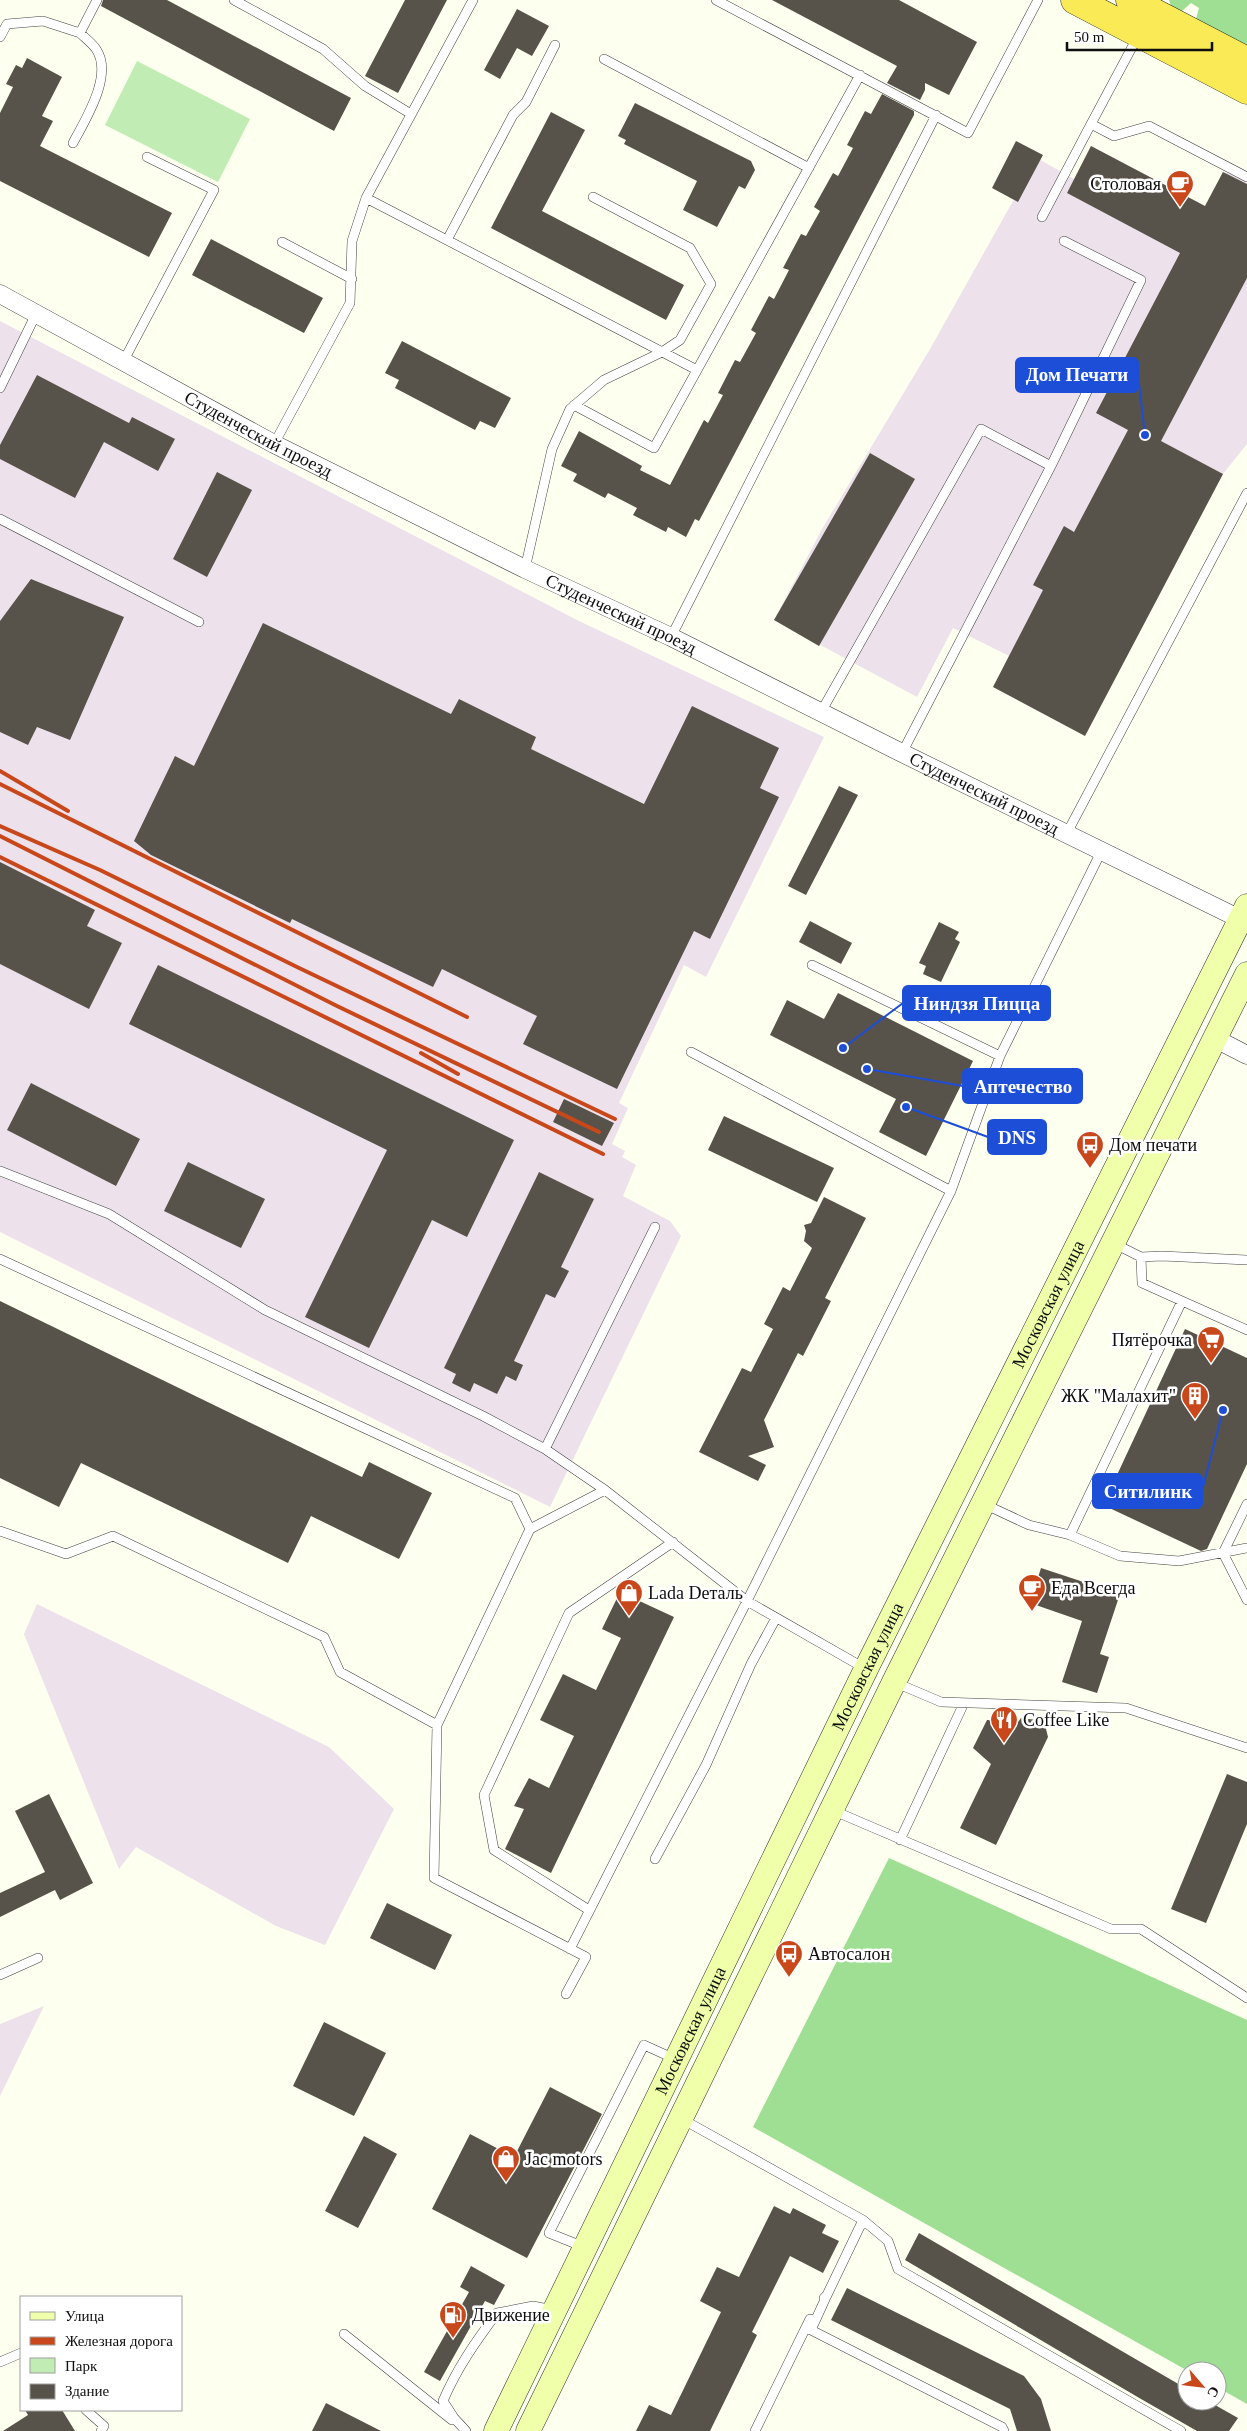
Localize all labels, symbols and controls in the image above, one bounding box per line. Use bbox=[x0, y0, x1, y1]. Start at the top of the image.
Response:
scale bar bbox=[1067, 20, 1212, 52]
text: 50 m bbox=[1074, 29, 1105, 45]
cafe icon: Столовая bbox=[1165, 169, 1195, 208]
place label: Столовая bbox=[1090, 174, 1161, 194]
callout: Дом Печати bbox=[1016, 358, 1138, 392]
text: Дом Печати bbox=[1026, 364, 1128, 385]
street label: Студенческий проезд bbox=[181, 387, 336, 481]
street label: Студенческий проезд bbox=[543, 570, 700, 658]
street label: Студенческий проезд bbox=[906, 748, 1062, 839]
callout: Ниндзя Пицца bbox=[903, 986, 1050, 1020]
text: Ниндзя Пицца bbox=[914, 993, 1041, 1014]
callout: Аптечество bbox=[963, 1069, 1082, 1103]
text: Аптечество bbox=[974, 1076, 1072, 1097]
callout: DNS bbox=[988, 1120, 1046, 1154]
text: DNS bbox=[998, 1127, 1036, 1148]
bus stop icon: Дом печати bbox=[1075, 1130, 1105, 1169]
place label: Дом печати bbox=[1109, 1135, 1197, 1155]
street label: Московская улица bbox=[1008, 1237, 1088, 1371]
supermarket icon: Пятёрочка bbox=[1196, 1325, 1226, 1364]
place label: Пятёрочка bbox=[1112, 1330, 1192, 1350]
building icon: ЖК "Малахит" bbox=[1180, 1381, 1210, 1420]
place label: ЖК "Малахит" bbox=[1061, 1386, 1176, 1406]
callout: Ситилинк bbox=[1093, 1474, 1202, 1508]
text: Ситилинк bbox=[1104, 1481, 1192, 1502]
cafe icon: Еда Всегда bbox=[1017, 1573, 1047, 1612]
shop icon: Lada Dеталь bbox=[614, 1578, 644, 1617]
place label: Еда Всегда bbox=[1051, 1578, 1135, 1598]
place label: Lada Dеталь bbox=[648, 1583, 743, 1603]
street label: Московская улица bbox=[828, 1599, 908, 1734]
restaurant icon: Coffee Like bbox=[989, 1705, 1019, 1744]
place label: Coffee Like bbox=[1023, 1710, 1109, 1730]
bus stop icon: Автосалон bbox=[774, 1939, 804, 1978]
place label: Автосалон bbox=[808, 1944, 890, 1964]
street label: Московская улица bbox=[651, 1963, 730, 2098]
shop icon: Jac motors bbox=[491, 2144, 521, 2183]
place label: Jac motors bbox=[525, 2149, 602, 2169]
legend bbox=[20, 2296, 182, 2411]
fuel station icon: Движение bbox=[438, 2300, 468, 2339]
place label: Движение bbox=[472, 2305, 550, 2325]
text: Улица bbox=[65, 2308, 104, 2324]
text: Железная дорога bbox=[65, 2333, 173, 2349]
text: Парк bbox=[65, 2358, 98, 2374]
north arrow bbox=[1177, 2361, 1227, 2411]
text: Здание bbox=[65, 2383, 109, 2399]
text: С bbox=[1204, 2384, 1222, 2400]

